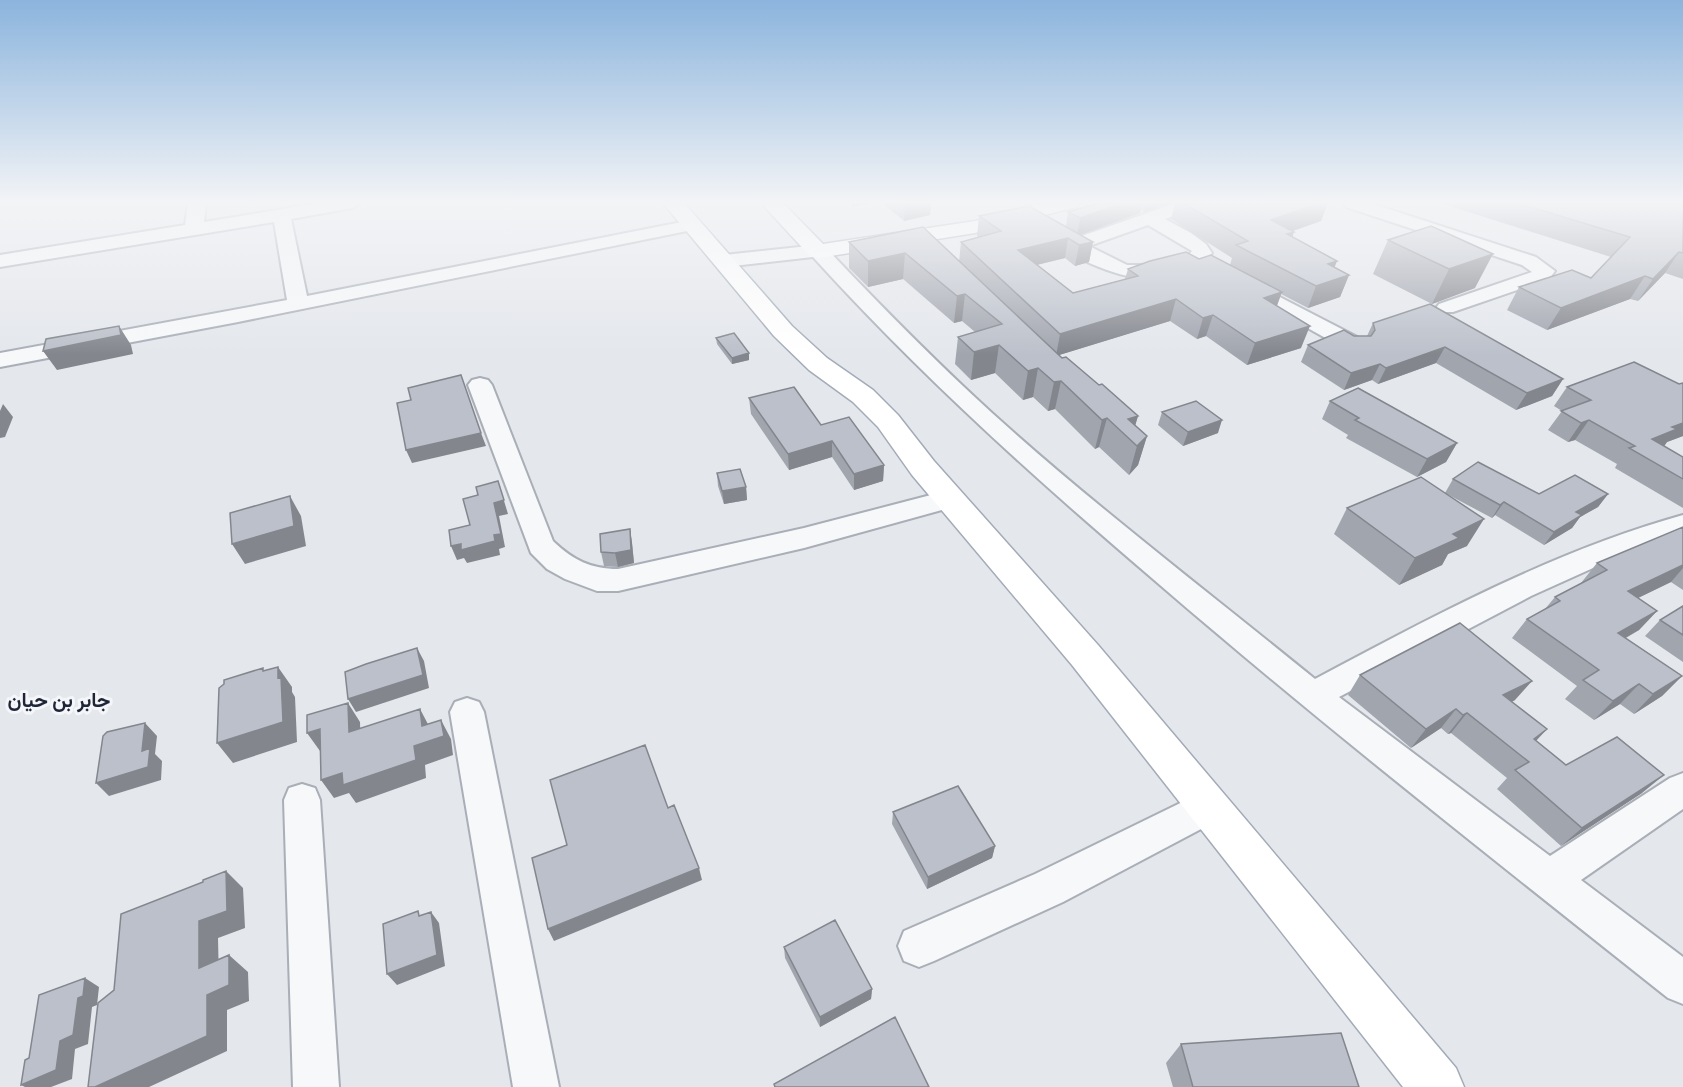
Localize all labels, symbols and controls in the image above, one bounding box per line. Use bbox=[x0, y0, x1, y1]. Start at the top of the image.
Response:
district label: جابر بن حيان bbox=[8, 687, 110, 713]

